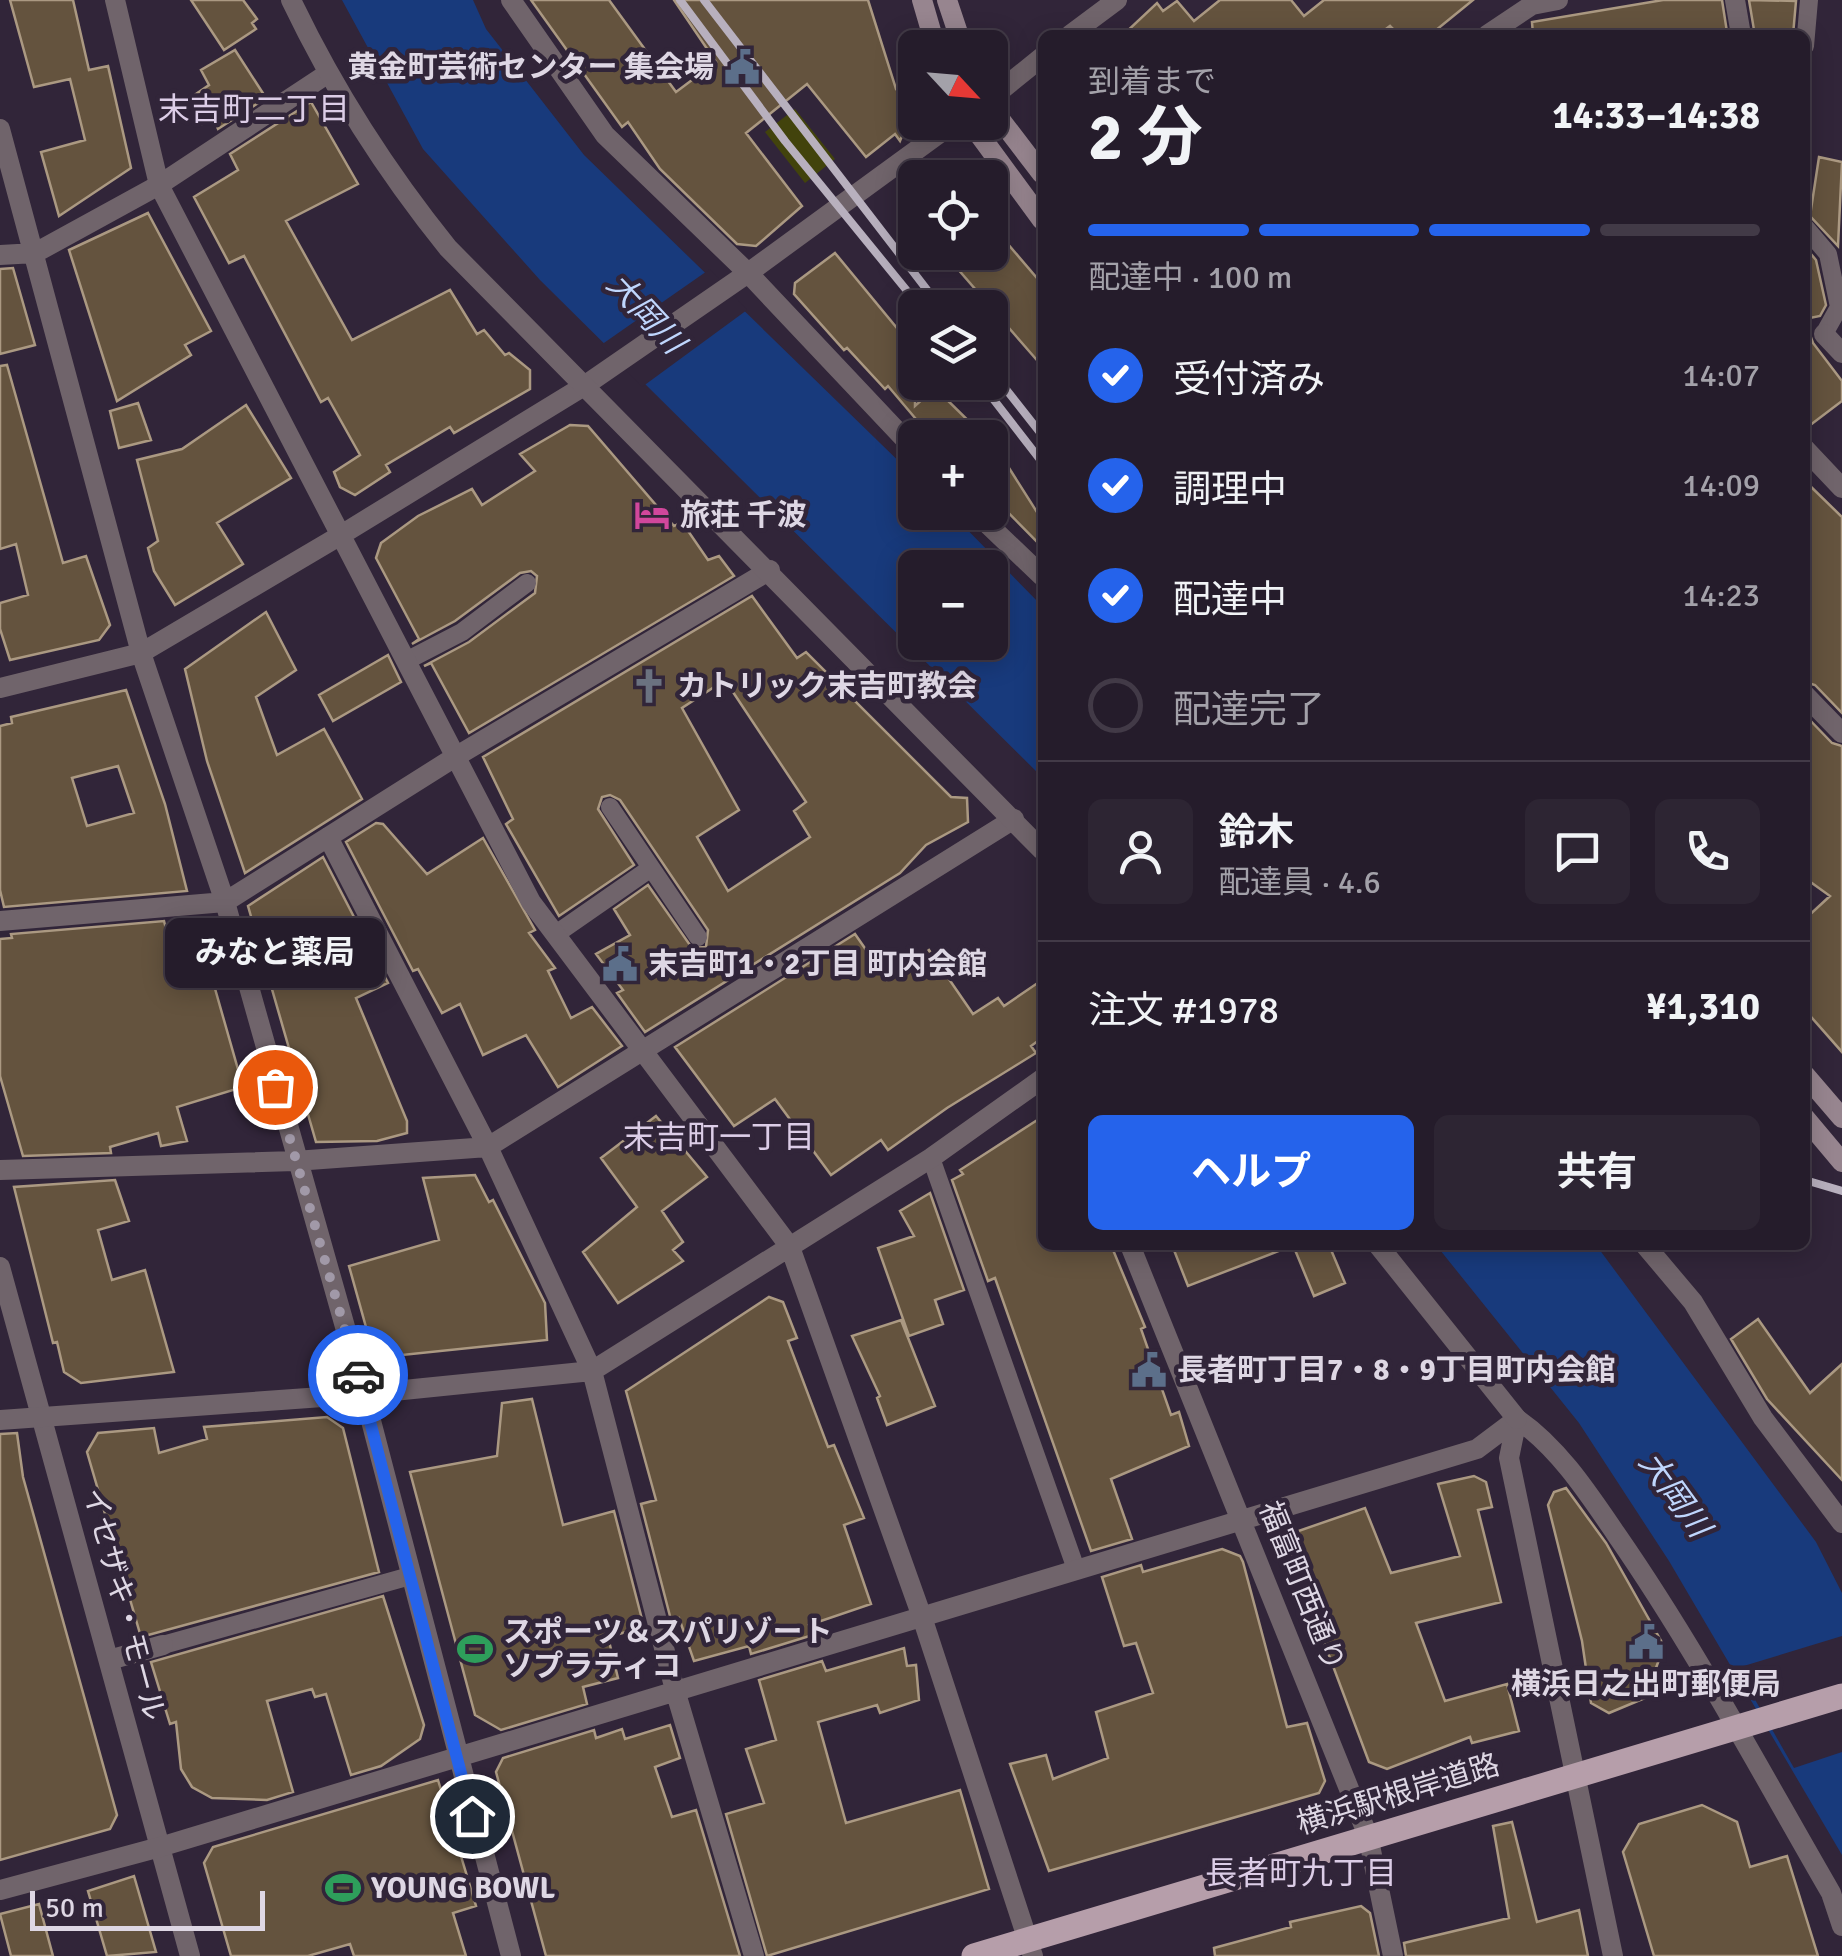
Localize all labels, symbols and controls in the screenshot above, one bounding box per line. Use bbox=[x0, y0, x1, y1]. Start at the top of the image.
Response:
north arrow bbox=[898, 30, 1008, 140]
map controls bbox=[898, 30, 1008, 660]
public building icon: 黄金町芸術センター 集会場 bbox=[723, 48, 761, 86]
place label: 黄金町芸術センター 集会場 bbox=[347, 49, 714, 86]
text: 到着まで bbox=[1088, 62, 1216, 101]
district label: 末吉町二丁目 bbox=[158, 90, 350, 129]
text: 14:33–14:38 bbox=[1552, 92, 1760, 139]
text: 2 分 bbox=[1088, 98, 1202, 178]
button: locate bbox=[898, 160, 1008, 270]
text: 配達中 · 100 m bbox=[1088, 258, 1292, 297]
water label: 大岡川 bbox=[599, 265, 695, 364]
button: layers bbox=[898, 290, 1008, 400]
icon: check bbox=[1088, 348, 1143, 403]
text: 受付済み bbox=[1173, 356, 1325, 403]
text: 14:07 bbox=[1682, 356, 1760, 395]
button: + bbox=[898, 420, 1008, 530]
icon: check bbox=[1088, 458, 1143, 513]
text: 調理中 bbox=[1173, 466, 1287, 513]
text: 14:09 bbox=[1682, 466, 1760, 505]
hotel icon: 旅荘 千波 bbox=[633, 496, 671, 534]
place label: 旅荘 千波 bbox=[680, 497, 807, 534]
button: − bbox=[898, 550, 1008, 660]
icon: check bbox=[1088, 568, 1143, 623]
text: 配達中 bbox=[1173, 576, 1287, 623]
text: 14:23 bbox=[1682, 576, 1760, 615]
church icon: カトリック末吉町教会 bbox=[630, 667, 668, 705]
place label: カトリック末吉町教会 bbox=[677, 668, 977, 705]
text: 配達完了 bbox=[1173, 686, 1325, 733]
button: person bbox=[1088, 799, 1193, 904]
button: chat bbox=[1525, 799, 1630, 904]
button: phone bbox=[1655, 799, 1760, 904]
text: 鈴木 bbox=[1218, 809, 1294, 856]
text: 配達員 · 4.6 bbox=[1218, 863, 1381, 902]
callout: みなと薬局 bbox=[165, 917, 385, 987]
text: みなと薬局 bbox=[195, 933, 355, 972]
public building icon: 末吉町1・2丁目 町内会館 bbox=[601, 945, 639, 983]
place label: 末吉町1・2丁目 町内会館 bbox=[648, 946, 987, 983]
text: ¥1,310 bbox=[1646, 983, 1760, 1030]
text: 注文 #1978 bbox=[1088, 987, 1279, 1034]
pin bbox=[233, 1045, 318, 1130]
icon: bag bbox=[248, 1060, 303, 1115]
button: ヘルプ bbox=[1088, 1115, 1414, 1230]
button: 共有 bbox=[1434, 1115, 1760, 1230]
district label: 末吉町一丁目 bbox=[623, 1118, 815, 1157]
courier bbox=[308, 1325, 408, 1425]
icon: car bbox=[331, 1348, 386, 1403]
public building icon: 長者町丁目7・8・9丁目町内会館 bbox=[1130, 1351, 1168, 1389]
place label: 長者町丁目7・8・9丁目町内会館 bbox=[1177, 1352, 1616, 1389]
water label: 大岡川 bbox=[1631, 1444, 1720, 1547]
street label: イセザキ・モール bbox=[75, 1483, 172, 1725]
street label: 福富町西通り bbox=[1251, 1496, 1352, 1677]
place label: スポーツ＆スパリゾート ソプラティコ bbox=[503, 1614, 832, 1685]
public building icon: 横浜日之出町郵便局 bbox=[1627, 1623, 1665, 1661]
sports icon: スポーツ＆スパリゾート ソプラティコ bbox=[456, 1630, 494, 1668]
place label: 横浜日之出町郵便局 bbox=[1511, 1666, 1781, 1703]
street label: 横浜駅根岸道路 bbox=[1292, 1746, 1504, 1843]
pin bbox=[430, 1774, 515, 1859]
icon: home bbox=[445, 1789, 500, 1844]
district label: 長者町九丁目 bbox=[1205, 1854, 1397, 1893]
sports icon: YOUNG BOWL bbox=[324, 1869, 362, 1907]
place label: YOUNG BOWL bbox=[370, 1870, 555, 1907]
scale bar bbox=[30, 1886, 265, 1930]
text: 50 m bbox=[45, 1891, 104, 1925]

